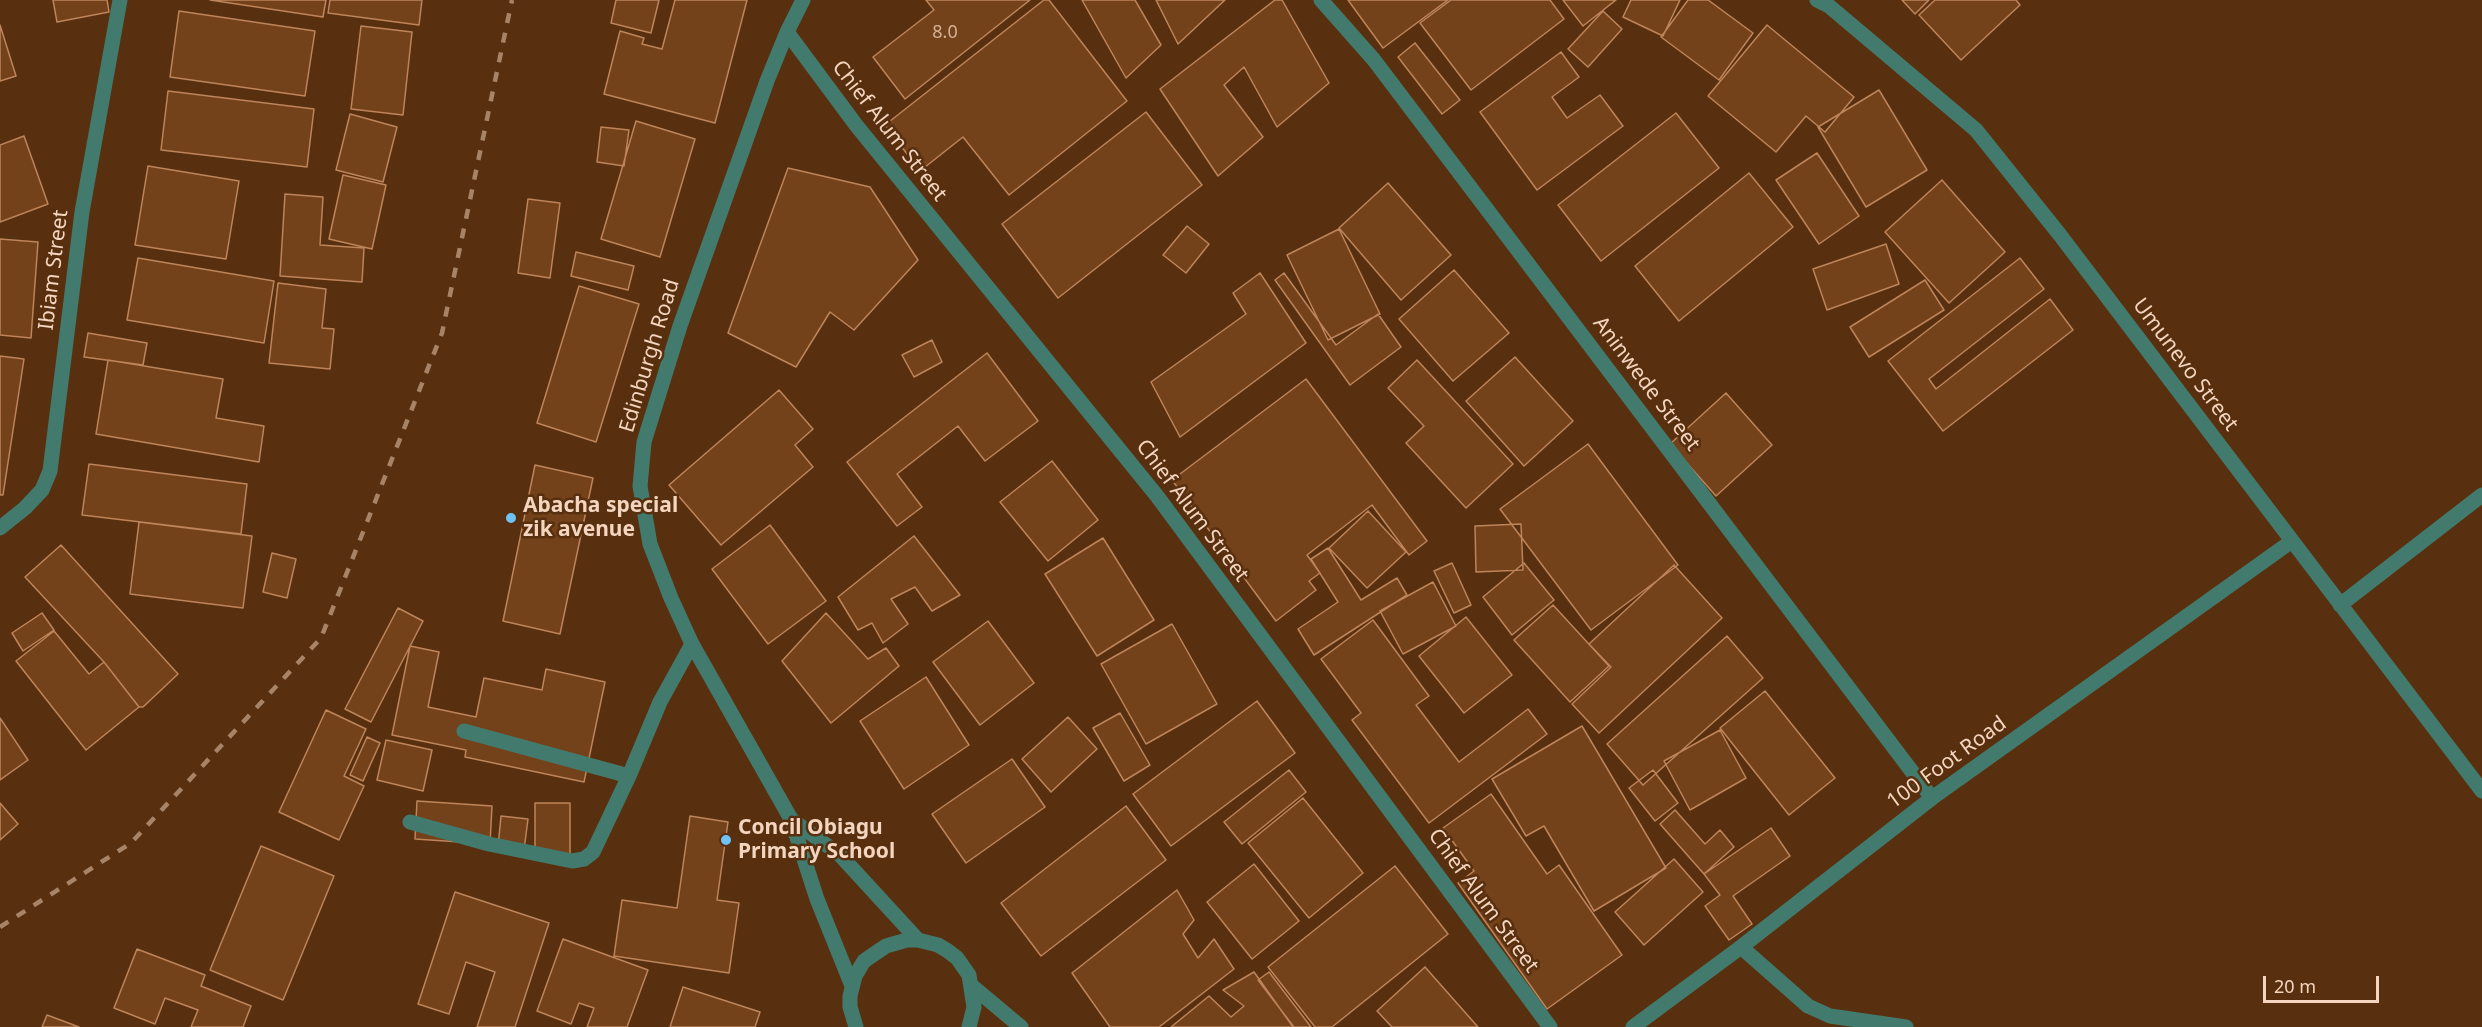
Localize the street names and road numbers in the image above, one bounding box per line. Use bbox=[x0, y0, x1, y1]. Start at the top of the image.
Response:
street label: Chief Alum Street bbox=[826, 56, 952, 206]
street label: Ibiam Street bbox=[34, 208, 74, 332]
street label: Edinburgh Road bbox=[615, 276, 685, 436]
street label: Umunevo Street bbox=[2127, 294, 2243, 436]
street label: Aninwede Street bbox=[1587, 312, 1705, 456]
street label: Chief Alum Street bbox=[1130, 435, 1254, 587]
street label: 100 Foot Road bbox=[1882, 711, 2012, 815]
street label: Chief Alum Street bbox=[1422, 824, 1544, 978]

